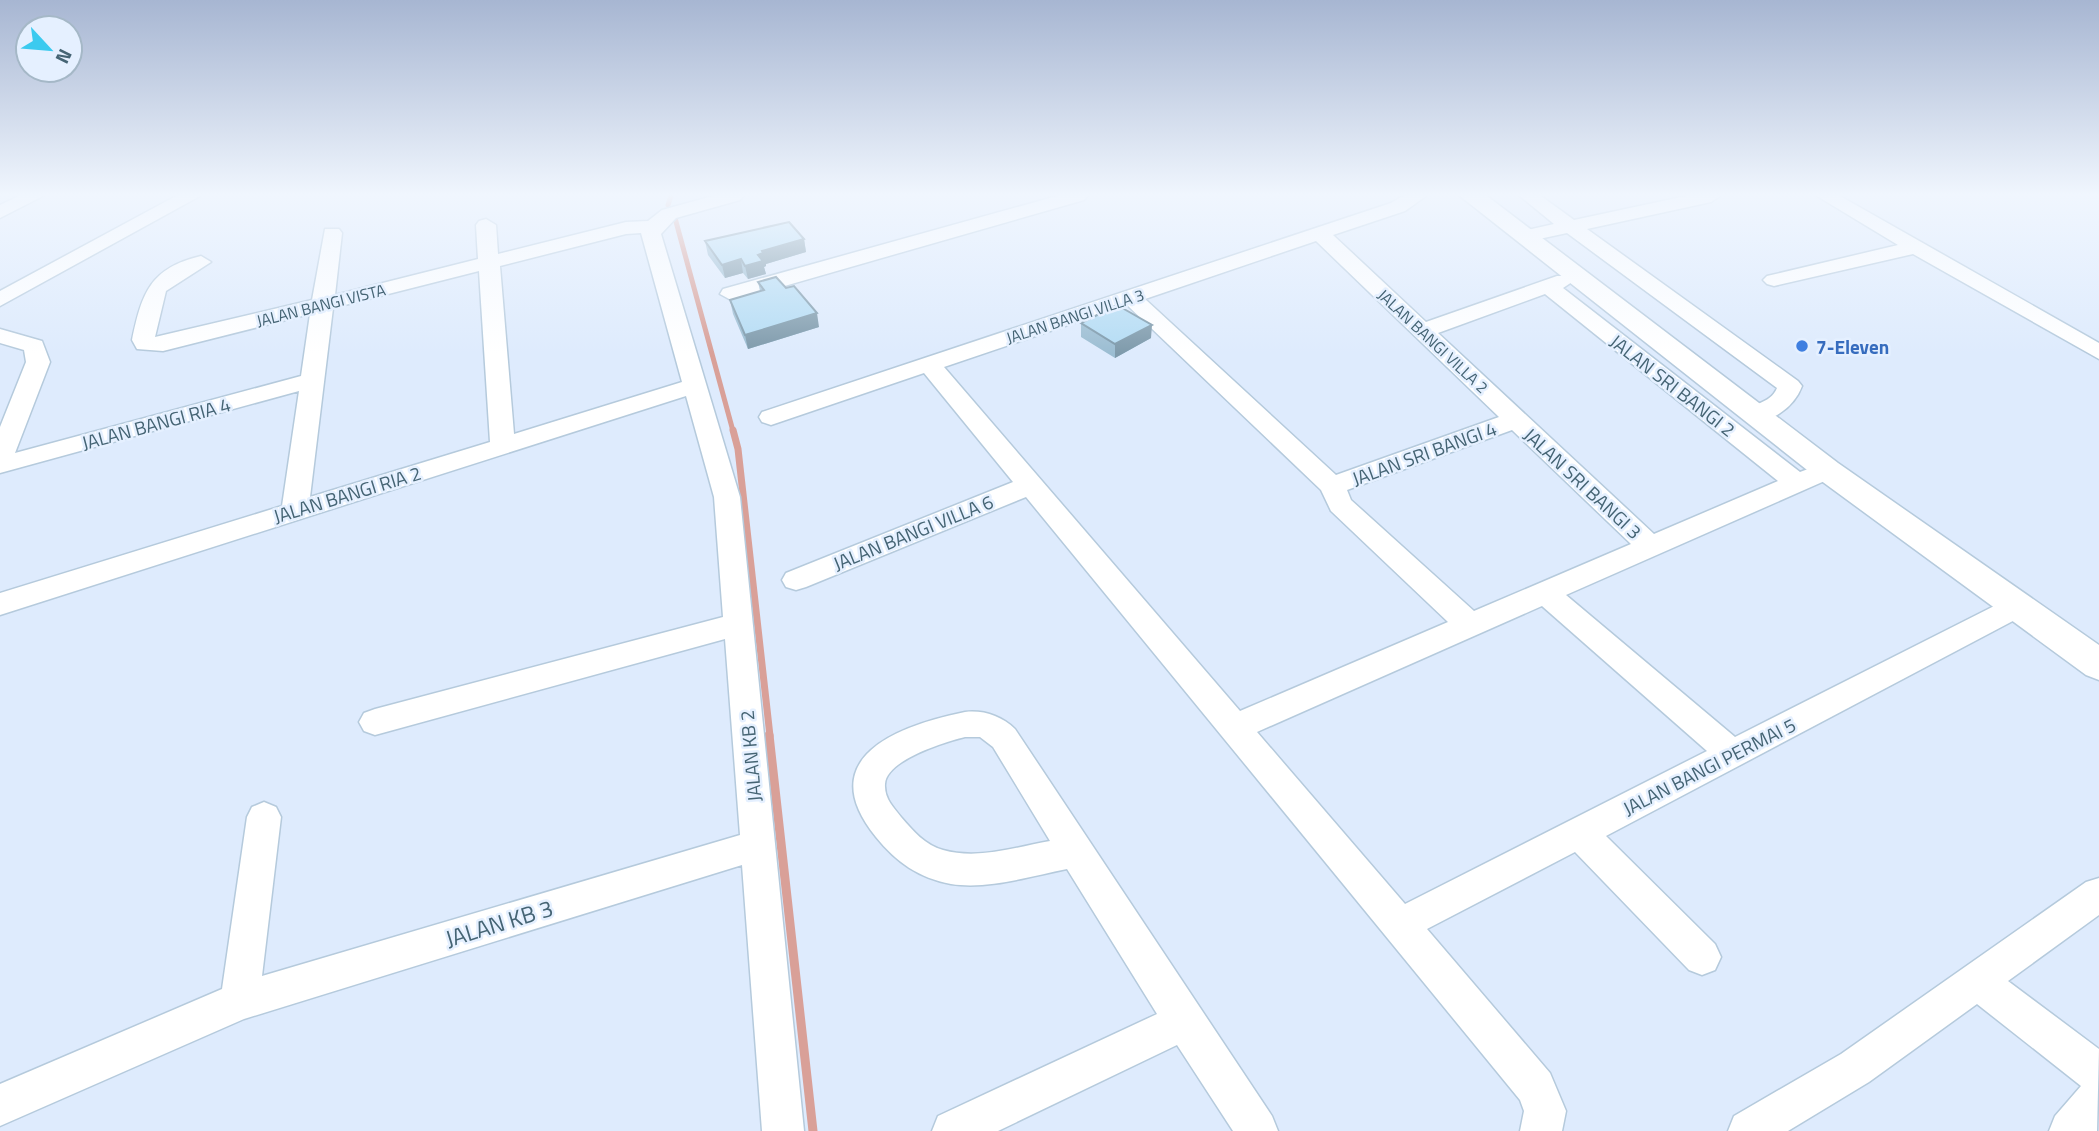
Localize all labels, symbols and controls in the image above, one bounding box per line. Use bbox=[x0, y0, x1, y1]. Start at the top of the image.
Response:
north arrow bbox=[14, 14, 84, 84]
text: N bbox=[49, 44, 81, 69]
street label: JALAN BANGI VISTA bbox=[254, 277, 388, 333]
street label: JALAN BANGI VILLA 3 bbox=[1003, 282, 1147, 350]
street label: JALAN BANGI VILLA 2 bbox=[1372, 283, 1494, 399]
street label: JALAN SRI BANGI 2 bbox=[1604, 327, 1742, 443]
place label: 7-Eleven bbox=[1816, 332, 1889, 361]
marker: 7-Eleven bbox=[1794, 338, 1810, 354]
street label: JALAN BANGI RIA 4 bbox=[78, 389, 234, 457]
street label: JALAN SRI BANGI 4 bbox=[1348, 413, 1500, 493]
street label: JALAN SRI BANGI 3 bbox=[1518, 421, 1648, 545]
street label: JALAN BANGI RIA 2 bbox=[270, 458, 424, 530]
street label: JALAN BANGI VILLA 6 bbox=[828, 487, 998, 577]
street label: JALAN KB 2 bbox=[732, 709, 768, 803]
street label: JALAN BANGI PERMAI 5 bbox=[1617, 710, 1801, 822]
street label: JALAN KB 3 bbox=[441, 890, 557, 956]

